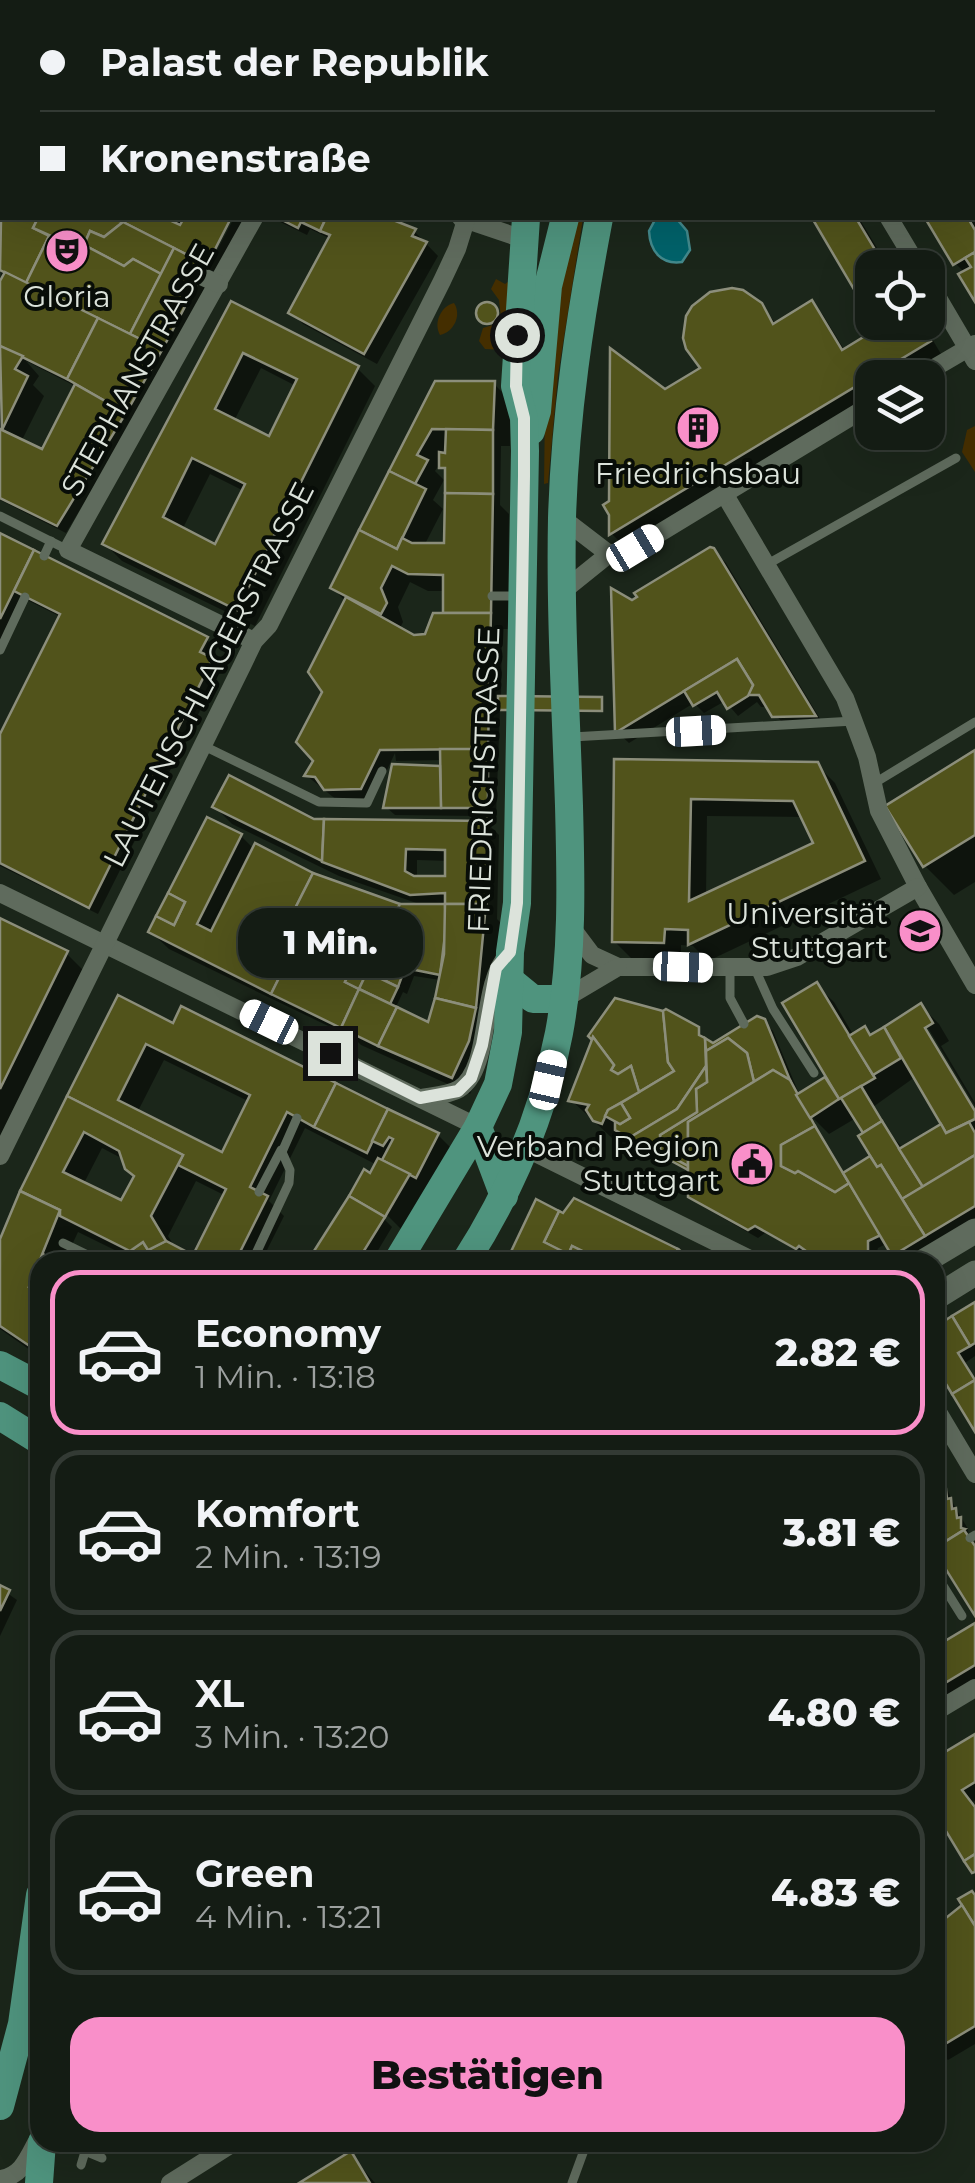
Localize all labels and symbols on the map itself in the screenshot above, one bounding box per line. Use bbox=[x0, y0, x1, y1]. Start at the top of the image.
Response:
theatre icon: Gloria bbox=[44, 228, 90, 274]
street label: STEPHANSTRASSE bbox=[53, 237, 222, 502]
place label: Gloria bbox=[23, 278, 111, 315]
route start bbox=[495, 313, 540, 358]
building icon: Friedrichsbau bbox=[675, 405, 721, 451]
place label: Friedrichsbau bbox=[595, 455, 801, 492]
street label: LAUTENSCHLAGERSTRASSE bbox=[95, 476, 322, 874]
car bbox=[602, 520, 668, 576]
street label: FRIEDRICHSTRASSE bbox=[460, 626, 507, 934]
car bbox=[665, 714, 727, 748]
place label: Universität Stuttgart bbox=[726, 895, 888, 966]
callout: 1 Min. bbox=[238, 908, 422, 978]
school or university icon: Universität Stuttgart bbox=[897, 908, 943, 954]
car bbox=[652, 951, 714, 983]
car bbox=[235, 995, 303, 1049]
route end bbox=[308, 1031, 353, 1076]
car bbox=[527, 1047, 569, 1113]
place label: Verband Region Stuttgart bbox=[477, 1128, 720, 1199]
public building icon: Verband Region Stuttgart bbox=[729, 1141, 775, 1187]

